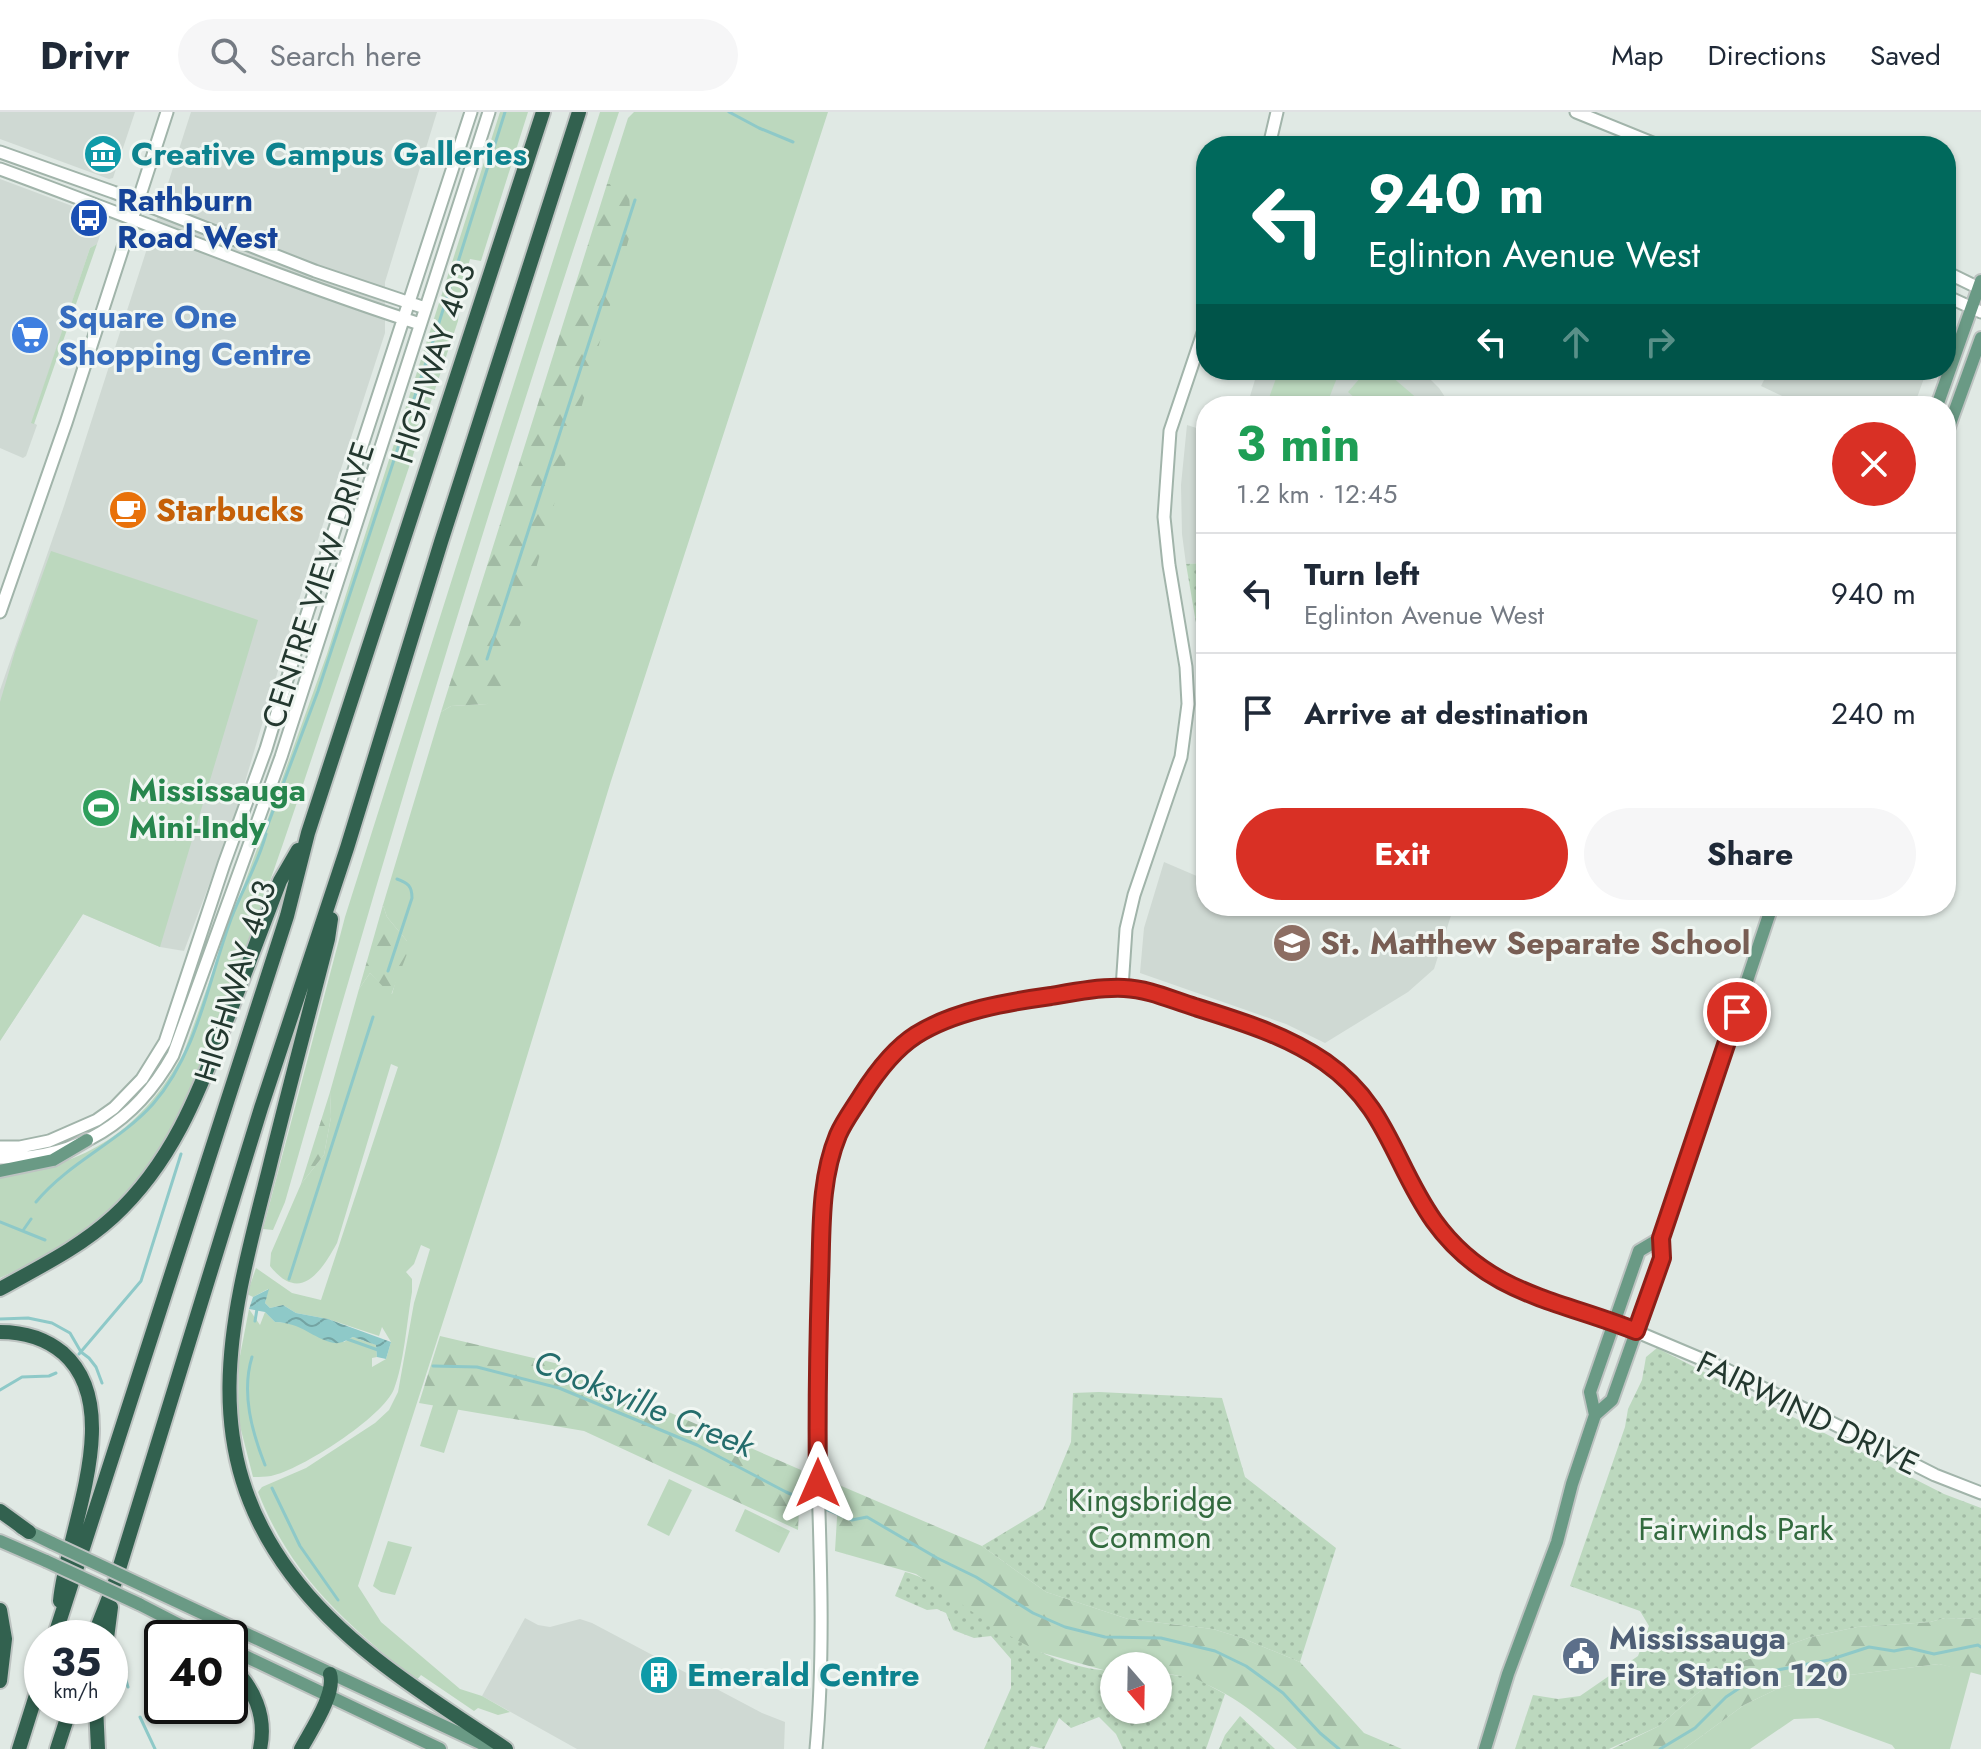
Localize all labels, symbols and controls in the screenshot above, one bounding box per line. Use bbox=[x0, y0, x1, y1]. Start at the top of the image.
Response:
search box bbox=[178, 19, 738, 91]
text: Drivr bbox=[40, 28, 130, 83]
icon: search bbox=[206, 33, 250, 77]
text: Search here bbox=[270, 34, 421, 77]
text: Map bbox=[1611, 35, 1663, 76]
text: Directions bbox=[1707, 35, 1826, 76]
text: Saved bbox=[1870, 35, 1941, 76]
place label: Creative Campus Galleries bbox=[131, 131, 527, 177]
museum icon: Creative Campus Galleries bbox=[82, 133, 124, 175]
text: 940 m bbox=[1368, 153, 1544, 234]
icon: left bbox=[1236, 168, 1340, 272]
place label: Rathburn Road West bbox=[117, 177, 279, 260]
bus stop icon: Rathburn Road West bbox=[68, 197, 110, 239]
text: Eglinton Avenue West bbox=[1368, 228, 1700, 280]
street label: HIGHWAY 403 bbox=[379, 257, 487, 469]
place label: Square One Shopping Centre bbox=[58, 294, 311, 377]
supermarket icon: Square One Shopping Centre bbox=[9, 314, 51, 356]
icon: left bbox=[1470, 320, 1514, 364]
icon: ahead bbox=[1554, 320, 1598, 364]
icon: right bbox=[1638, 320, 1682, 364]
text: 3 min bbox=[1236, 410, 1360, 479]
button: close bbox=[1832, 422, 1916, 506]
street label: CENTRE VIEW DRIVE bbox=[250, 436, 386, 734]
text: 1.2 km · 12:45 bbox=[1236, 475, 1397, 513]
place label: Starbucks bbox=[156, 487, 304, 533]
cafe icon: Starbucks bbox=[107, 489, 149, 531]
text: Turn left bbox=[1304, 553, 1419, 596]
icon: left bbox=[1236, 571, 1280, 615]
text: 940 m bbox=[1831, 572, 1916, 615]
text: Eglinton Avenue West bbox=[1304, 596, 1544, 634]
icon: arrive bbox=[1236, 691, 1280, 735]
text: Arrive at destination bbox=[1304, 692, 1589, 735]
text: 240 m bbox=[1831, 692, 1916, 735]
place label: Mississauga Mini-Indy bbox=[129, 767, 306, 850]
sports icon: Mississauga Mini-Indy bbox=[80, 787, 122, 829]
button: Exit bbox=[1236, 808, 1568, 900]
button: Share bbox=[1584, 808, 1916, 900]
street label: HIGHWAY 403 bbox=[183, 875, 287, 1087]
place label: St. Matthew Separate School bbox=[1320, 920, 1750, 966]
school or university icon: St. Matthew Separate School bbox=[1271, 922, 1313, 964]
pin bbox=[1703, 978, 1771, 1046]
icon: arrive bbox=[1715, 990, 1759, 1034]
water label: Cooksville Creek bbox=[526, 1337, 763, 1471]
street label: FAIRWIND DRIVE bbox=[1689, 1339, 1927, 1487]
position arrow bbox=[776, 1441, 860, 1525]
park label: Kingsbridge Common bbox=[1068, 1477, 1232, 1560]
park label: Fairwinds Park bbox=[1638, 1506, 1835, 1552]
place label: Mississauga Fire Station 120 bbox=[1609, 1615, 1848, 1698]
speed limit sign: 40 bbox=[144, 1620, 248, 1724]
text: 35 bbox=[51, 1633, 101, 1691]
public building icon: Mississauga Fire Station 120 bbox=[1560, 1635, 1602, 1677]
place label: Emerald Centre bbox=[687, 1652, 920, 1698]
north arrow bbox=[1100, 1652, 1172, 1724]
map controls bbox=[1100, 1652, 1172, 1724]
building icon: Emerald Centre bbox=[638, 1654, 680, 1696]
text: km/h bbox=[53, 1677, 99, 1706]

